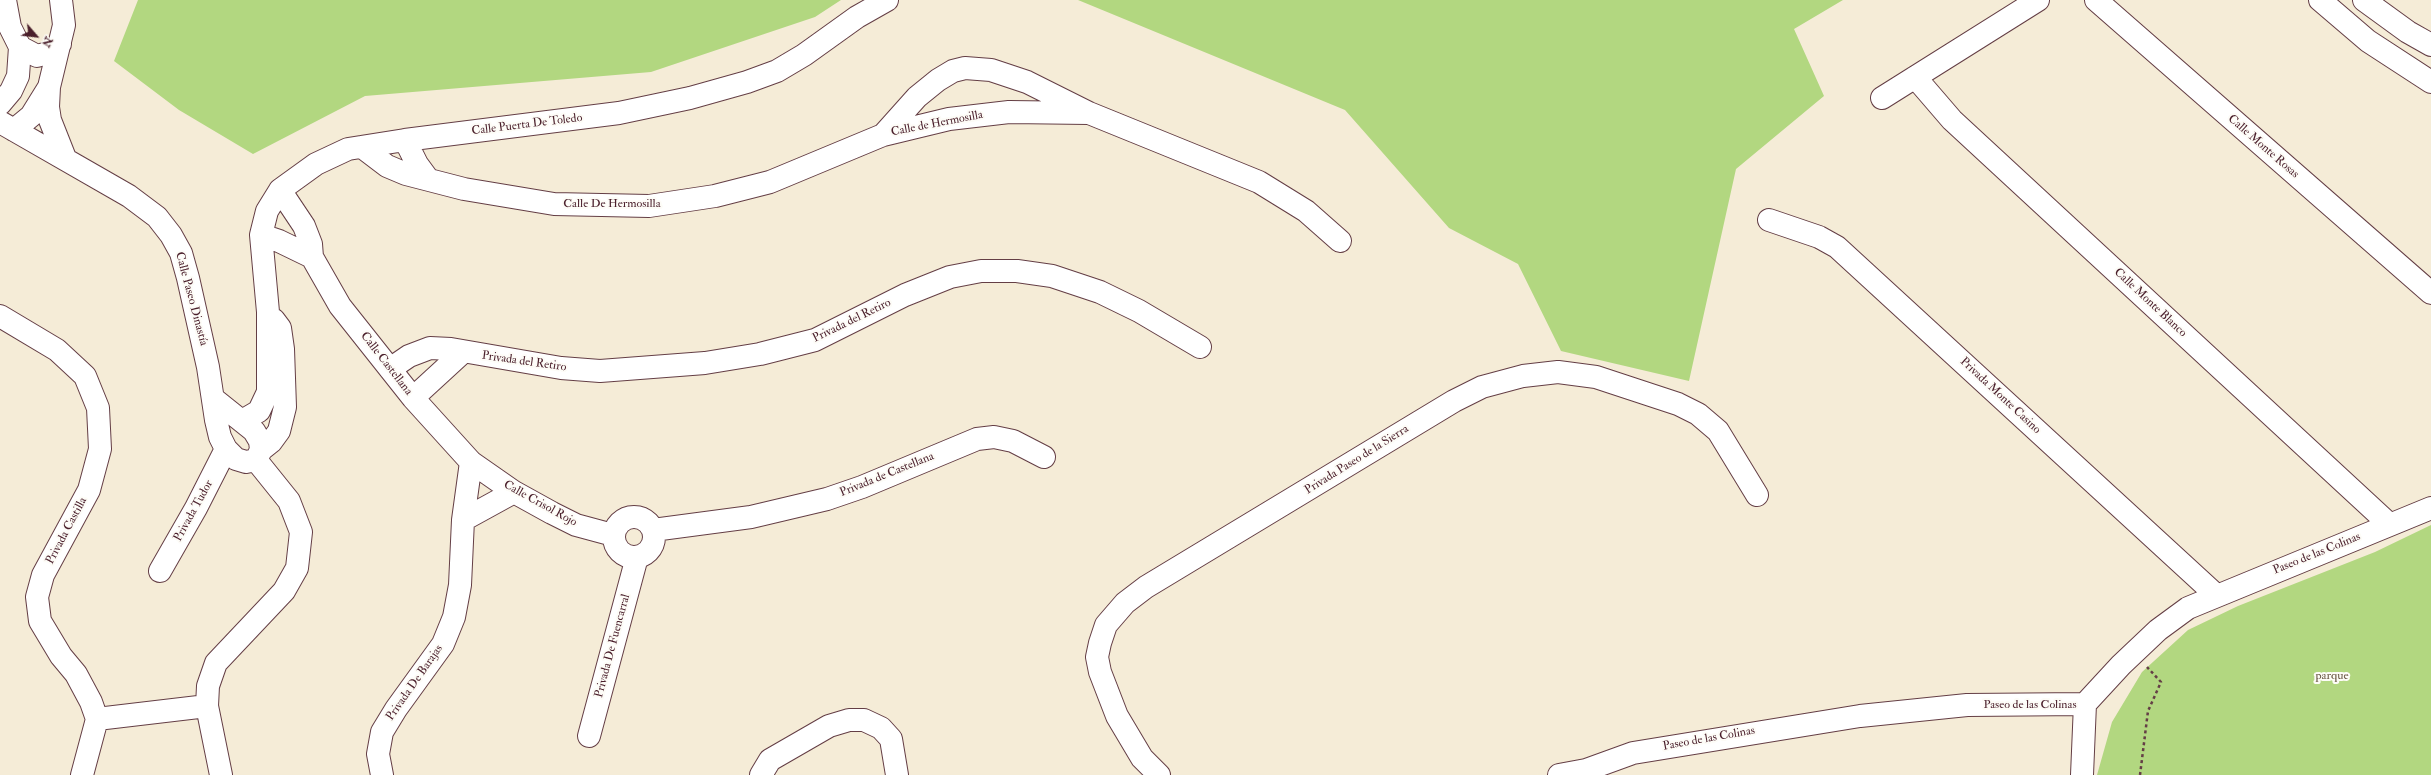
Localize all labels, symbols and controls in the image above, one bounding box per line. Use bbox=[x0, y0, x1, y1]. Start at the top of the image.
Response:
north arrow bbox=[16, 16, 56, 56]
text: N bbox=[39, 34, 55, 49]
street label: Calle de Hermosilla bbox=[890, 108, 984, 140]
street label: Calle Puerta De Toledo bbox=[471, 111, 583, 139]
street label: Calle Monte Rosas bbox=[2225, 112, 2301, 182]
street label: Calle De Hermosilla bbox=[563, 197, 661, 211]
street label: Calle Paseo Dinastía bbox=[172, 250, 210, 348]
street label: Calle Monte Blanco bbox=[2111, 265, 2189, 341]
street label: Privada del Retiro bbox=[811, 296, 893, 346]
street label: Calle Castellana bbox=[357, 330, 415, 398]
street label: Privada del Retiro bbox=[481, 349, 567, 375]
street label: Privada Monte Casino bbox=[1956, 355, 2044, 437]
street label: Privada Paseo de la Sierra bbox=[1302, 422, 1412, 498]
street label: Privada de Castellana bbox=[838, 450, 936, 500]
street label: Privada Tudor bbox=[171, 478, 217, 544]
street label: Calle Crisol Rojo bbox=[501, 478, 579, 530]
street label: Privada Castilla bbox=[43, 495, 91, 567]
street label: Paseo de las Colinas bbox=[2271, 530, 2363, 578]
street label: Privada De Fuencarral bbox=[592, 593, 634, 699]
street label: Privada De Barajas bbox=[383, 642, 447, 724]
park label: parque bbox=[2316, 669, 2348, 683]
street label: Paseo de las Colinas bbox=[1983, 698, 2077, 712]
street label: Paseo de las Colinas bbox=[1662, 724, 1756, 754]

